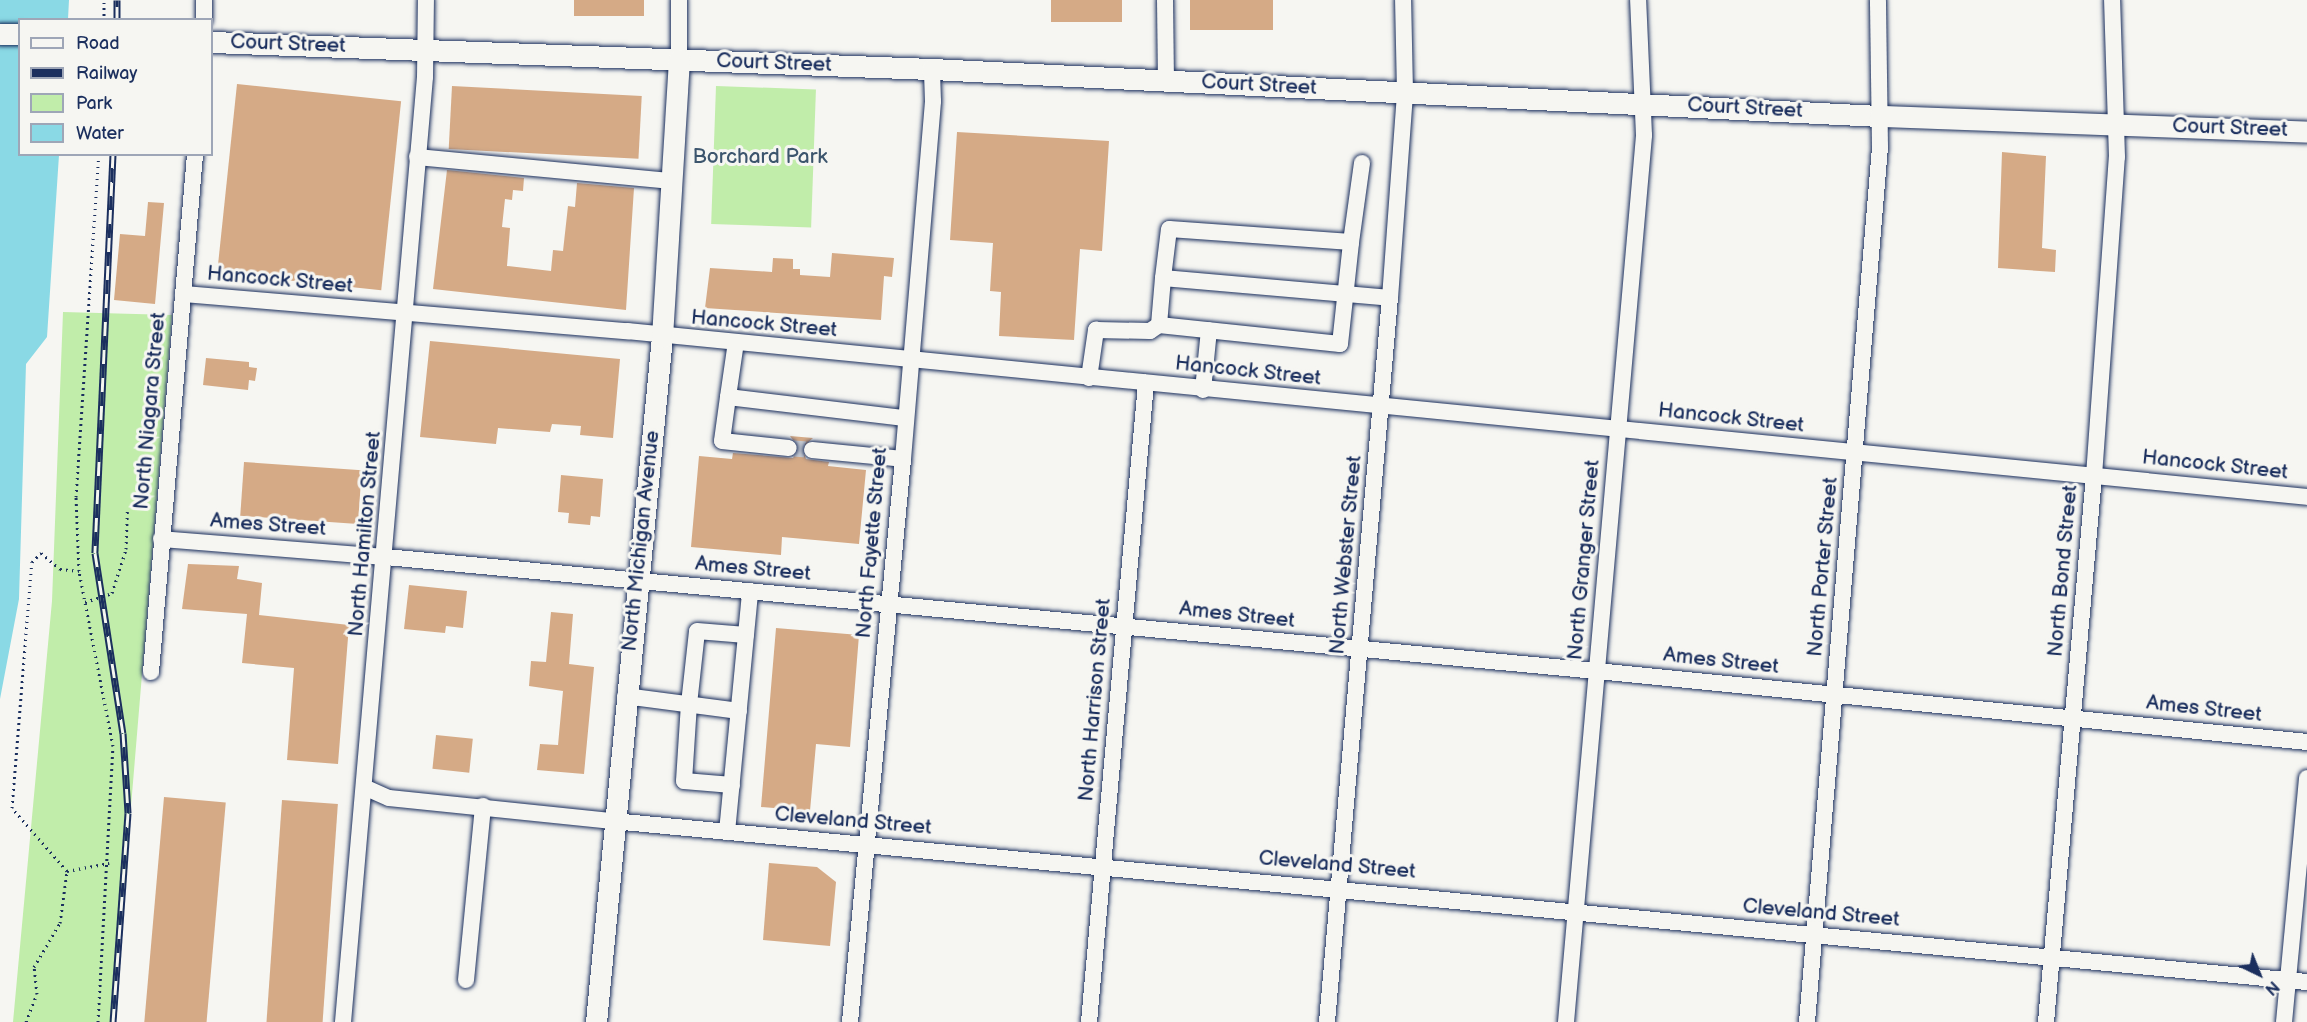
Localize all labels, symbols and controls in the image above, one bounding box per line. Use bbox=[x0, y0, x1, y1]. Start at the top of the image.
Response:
legend bbox=[18, 18, 213, 156]
street label: Court Street bbox=[230, 29, 346, 59]
text: Road bbox=[76, 33, 120, 54]
street label: Court Street bbox=[716, 48, 832, 78]
text: Railway bbox=[76, 63, 138, 84]
street label: Court Street bbox=[1200, 69, 1318, 101]
street label: Court Street bbox=[1686, 92, 1804, 124]
text: Park bbox=[76, 93, 112, 114]
street label: Court Street bbox=[2172, 113, 2288, 143]
text: Water bbox=[76, 123, 124, 144]
park label: Borchard Park bbox=[692, 144, 828, 170]
street label: Hancock Street bbox=[206, 261, 354, 299]
street label: Hancock Street bbox=[690, 305, 838, 343]
street label: North Niagara Street bbox=[129, 311, 171, 511]
street label: Hancock Street bbox=[1174, 351, 1322, 391]
street label: Hancock Street bbox=[1657, 398, 1805, 438]
street label: North Michigan Avenue bbox=[617, 429, 665, 653]
street label: North Hamilton Street bbox=[343, 430, 387, 638]
street label: Hancock Street bbox=[2141, 445, 2289, 485]
street label: North Fayette Street bbox=[851, 446, 893, 640]
street label: North Webster Street bbox=[1325, 454, 1367, 656]
street label: North Granger Street bbox=[1563, 459, 1605, 661]
street label: North Porter Street bbox=[1803, 476, 1843, 658]
street label: North Bond Street bbox=[2043, 484, 2083, 658]
street label: Ames Street bbox=[209, 508, 327, 542]
street label: Ames Street bbox=[694, 551, 812, 587]
street label: Ames Street bbox=[1178, 596, 1296, 634]
street label: North Harrison Street bbox=[1074, 597, 1116, 803]
street label: Ames Street bbox=[1662, 642, 1780, 680]
street label: Ames Street bbox=[2145, 690, 2263, 728]
street label: Cleveland Street bbox=[773, 802, 933, 840]
street label: Cleveland Street bbox=[1257, 846, 1417, 884]
street label: Cleveland Street bbox=[1741, 894, 1901, 932]
north arrow bbox=[2229, 944, 2289, 1004]
text: N bbox=[2261, 976, 2282, 999]

